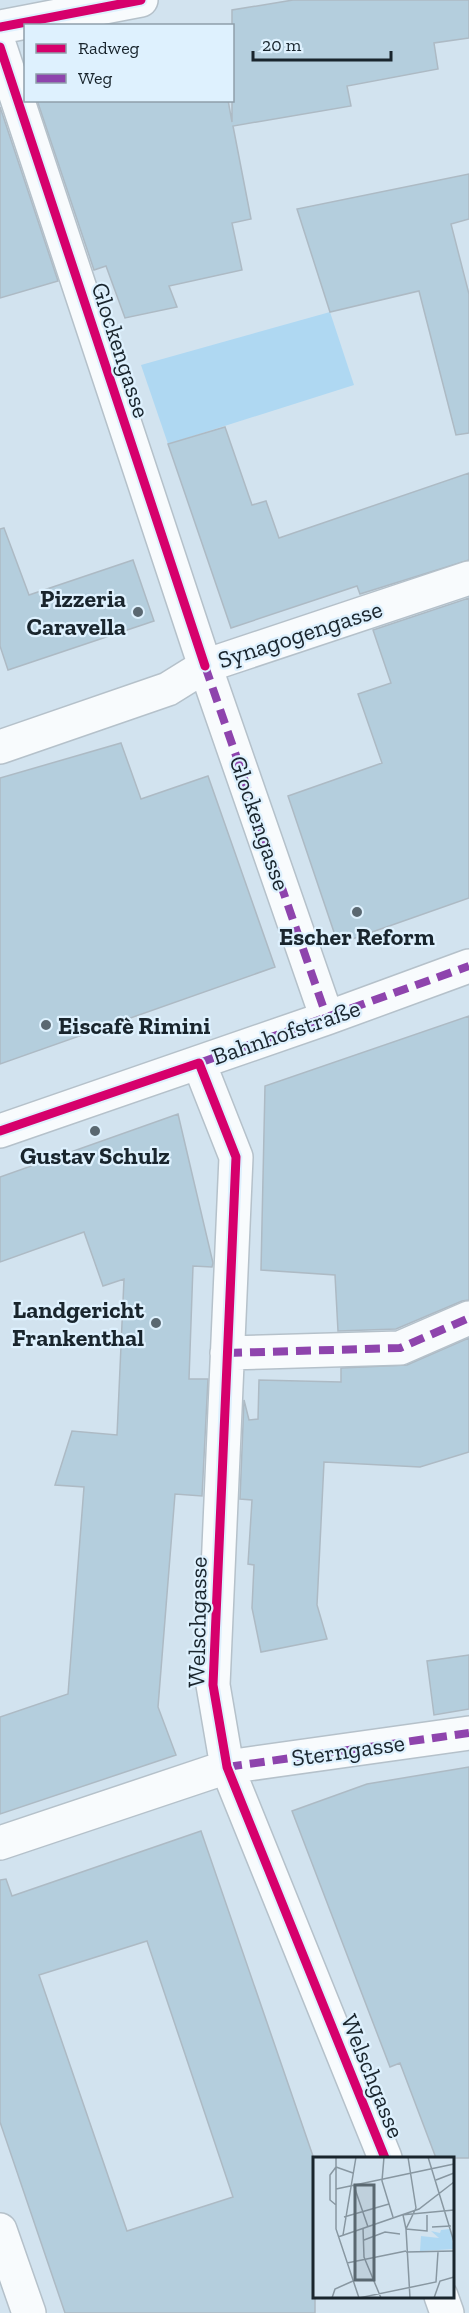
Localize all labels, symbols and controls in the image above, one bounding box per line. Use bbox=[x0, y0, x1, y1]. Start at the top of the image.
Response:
legend bbox=[24, 24, 234, 102]
scale bar bbox=[253, 24, 391, 62]
text: 20 m bbox=[262, 34, 302, 56]
text: Radweg bbox=[78, 37, 140, 59]
text: Weg bbox=[78, 67, 112, 89]
street label: Glockengasse bbox=[85, 279, 157, 421]
place label: Pizzeria Caravella bbox=[26, 584, 126, 641]
street label: Synagogengasse bbox=[214, 594, 386, 674]
marker: Pizzeria Caravella bbox=[131, 605, 145, 619]
street label: Glockengasse bbox=[223, 752, 297, 894]
marker: Escher Reform bbox=[350, 905, 364, 919]
place label: Escher Reform bbox=[279, 922, 435, 951]
street label: Bahnhofstraße bbox=[208, 993, 364, 1071]
place label: Eiscafè Rimini bbox=[58, 1011, 210, 1040]
marker: Eiscafè Rimini bbox=[39, 1018, 53, 1032]
marker: Gustav Schulz bbox=[88, 1124, 102, 1138]
place label: Gustav Schulz bbox=[20, 1141, 170, 1170]
place label: Landgericht Frankenthal bbox=[12, 1295, 144, 1352]
marker: Landgericht Frankenthal bbox=[149, 1316, 163, 1330]
street label: Welschgasse bbox=[181, 1556, 213, 1688]
street label: Sterngasse bbox=[290, 1728, 406, 1772]
street label: Welschgasse bbox=[335, 2010, 411, 2142]
inset map bbox=[313, 2157, 454, 2298]

